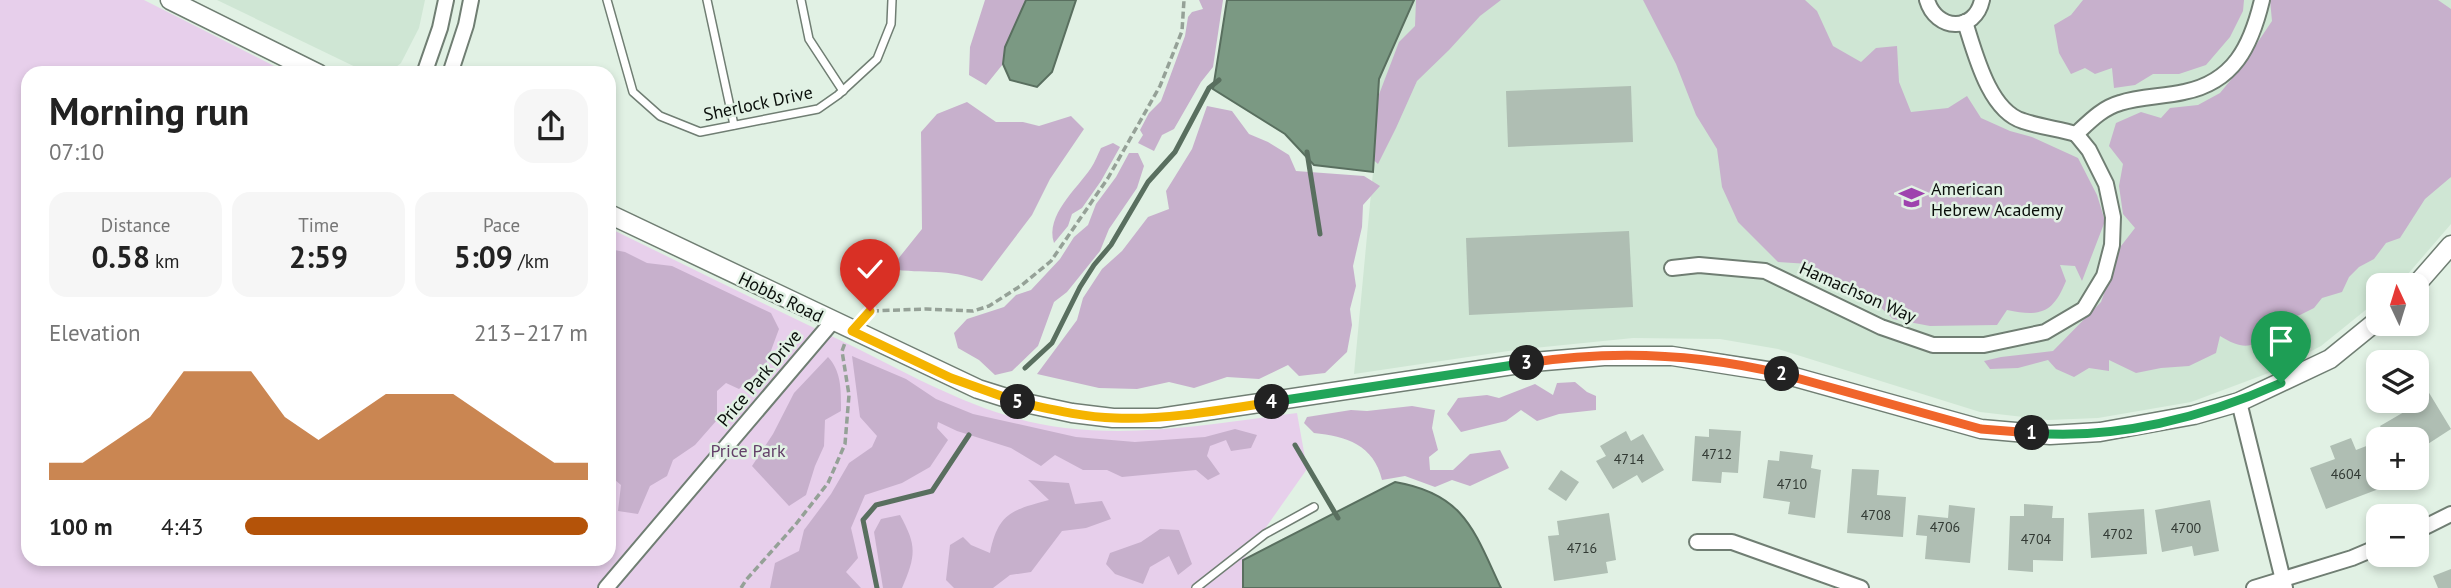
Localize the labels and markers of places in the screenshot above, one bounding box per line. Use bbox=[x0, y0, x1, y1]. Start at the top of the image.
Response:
place label: American Hebrew Academy bbox=[1931, 177, 2064, 221]
school or university icon: American Hebrew Academy bbox=[1897, 184, 1925, 212]
pin bbox=[840, 239, 900, 311]
pin bbox=[2251, 311, 2311, 383]
pin: 3 bbox=[1510, 346, 1544, 380]
pin: 2 bbox=[1764, 356, 1800, 392]
pin: 5 bbox=[1000, 384, 1036, 420]
pin: 4 bbox=[1254, 384, 1290, 420]
pin: 1 bbox=[2014, 416, 2050, 450]

